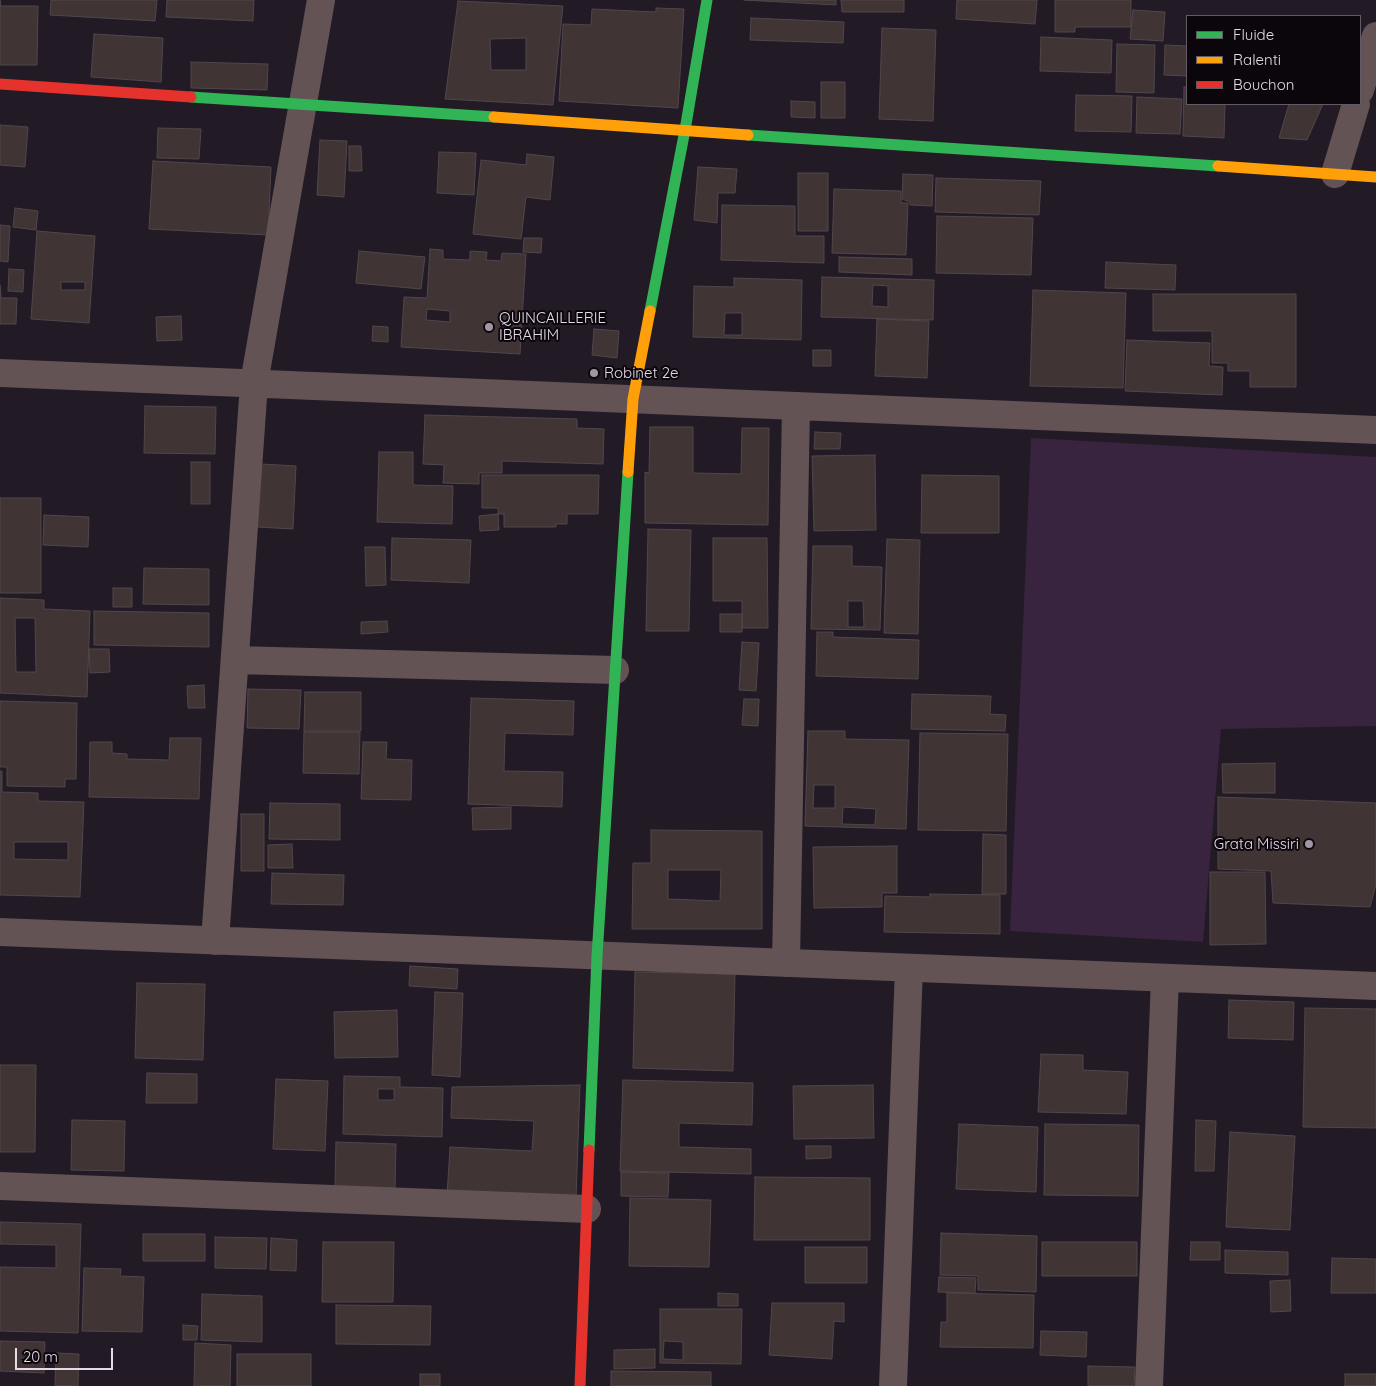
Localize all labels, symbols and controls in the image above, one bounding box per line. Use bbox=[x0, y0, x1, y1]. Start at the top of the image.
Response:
legend bbox=[1186, 15, 1361, 105]
text: Fluide bbox=[1233, 25, 1274, 44]
text: Ralenti bbox=[1233, 50, 1281, 69]
text: Bouchon bbox=[1233, 75, 1294, 94]
place label: QUINCAILLERIE IBRAHIM bbox=[499, 309, 606, 344]
marker: QUINCAILLERIE IBRAHIM bbox=[483, 321, 495, 333]
place label: Robinet 2e bbox=[604, 364, 678, 382]
marker: Robinet 2e bbox=[588, 367, 600, 379]
place label: Grata Missiri bbox=[1214, 835, 1299, 853]
marker: Grata Missiri bbox=[1303, 838, 1315, 850]
scale bar bbox=[18, 1338, 115, 1370]
text: 20 m bbox=[23, 1347, 58, 1366]

